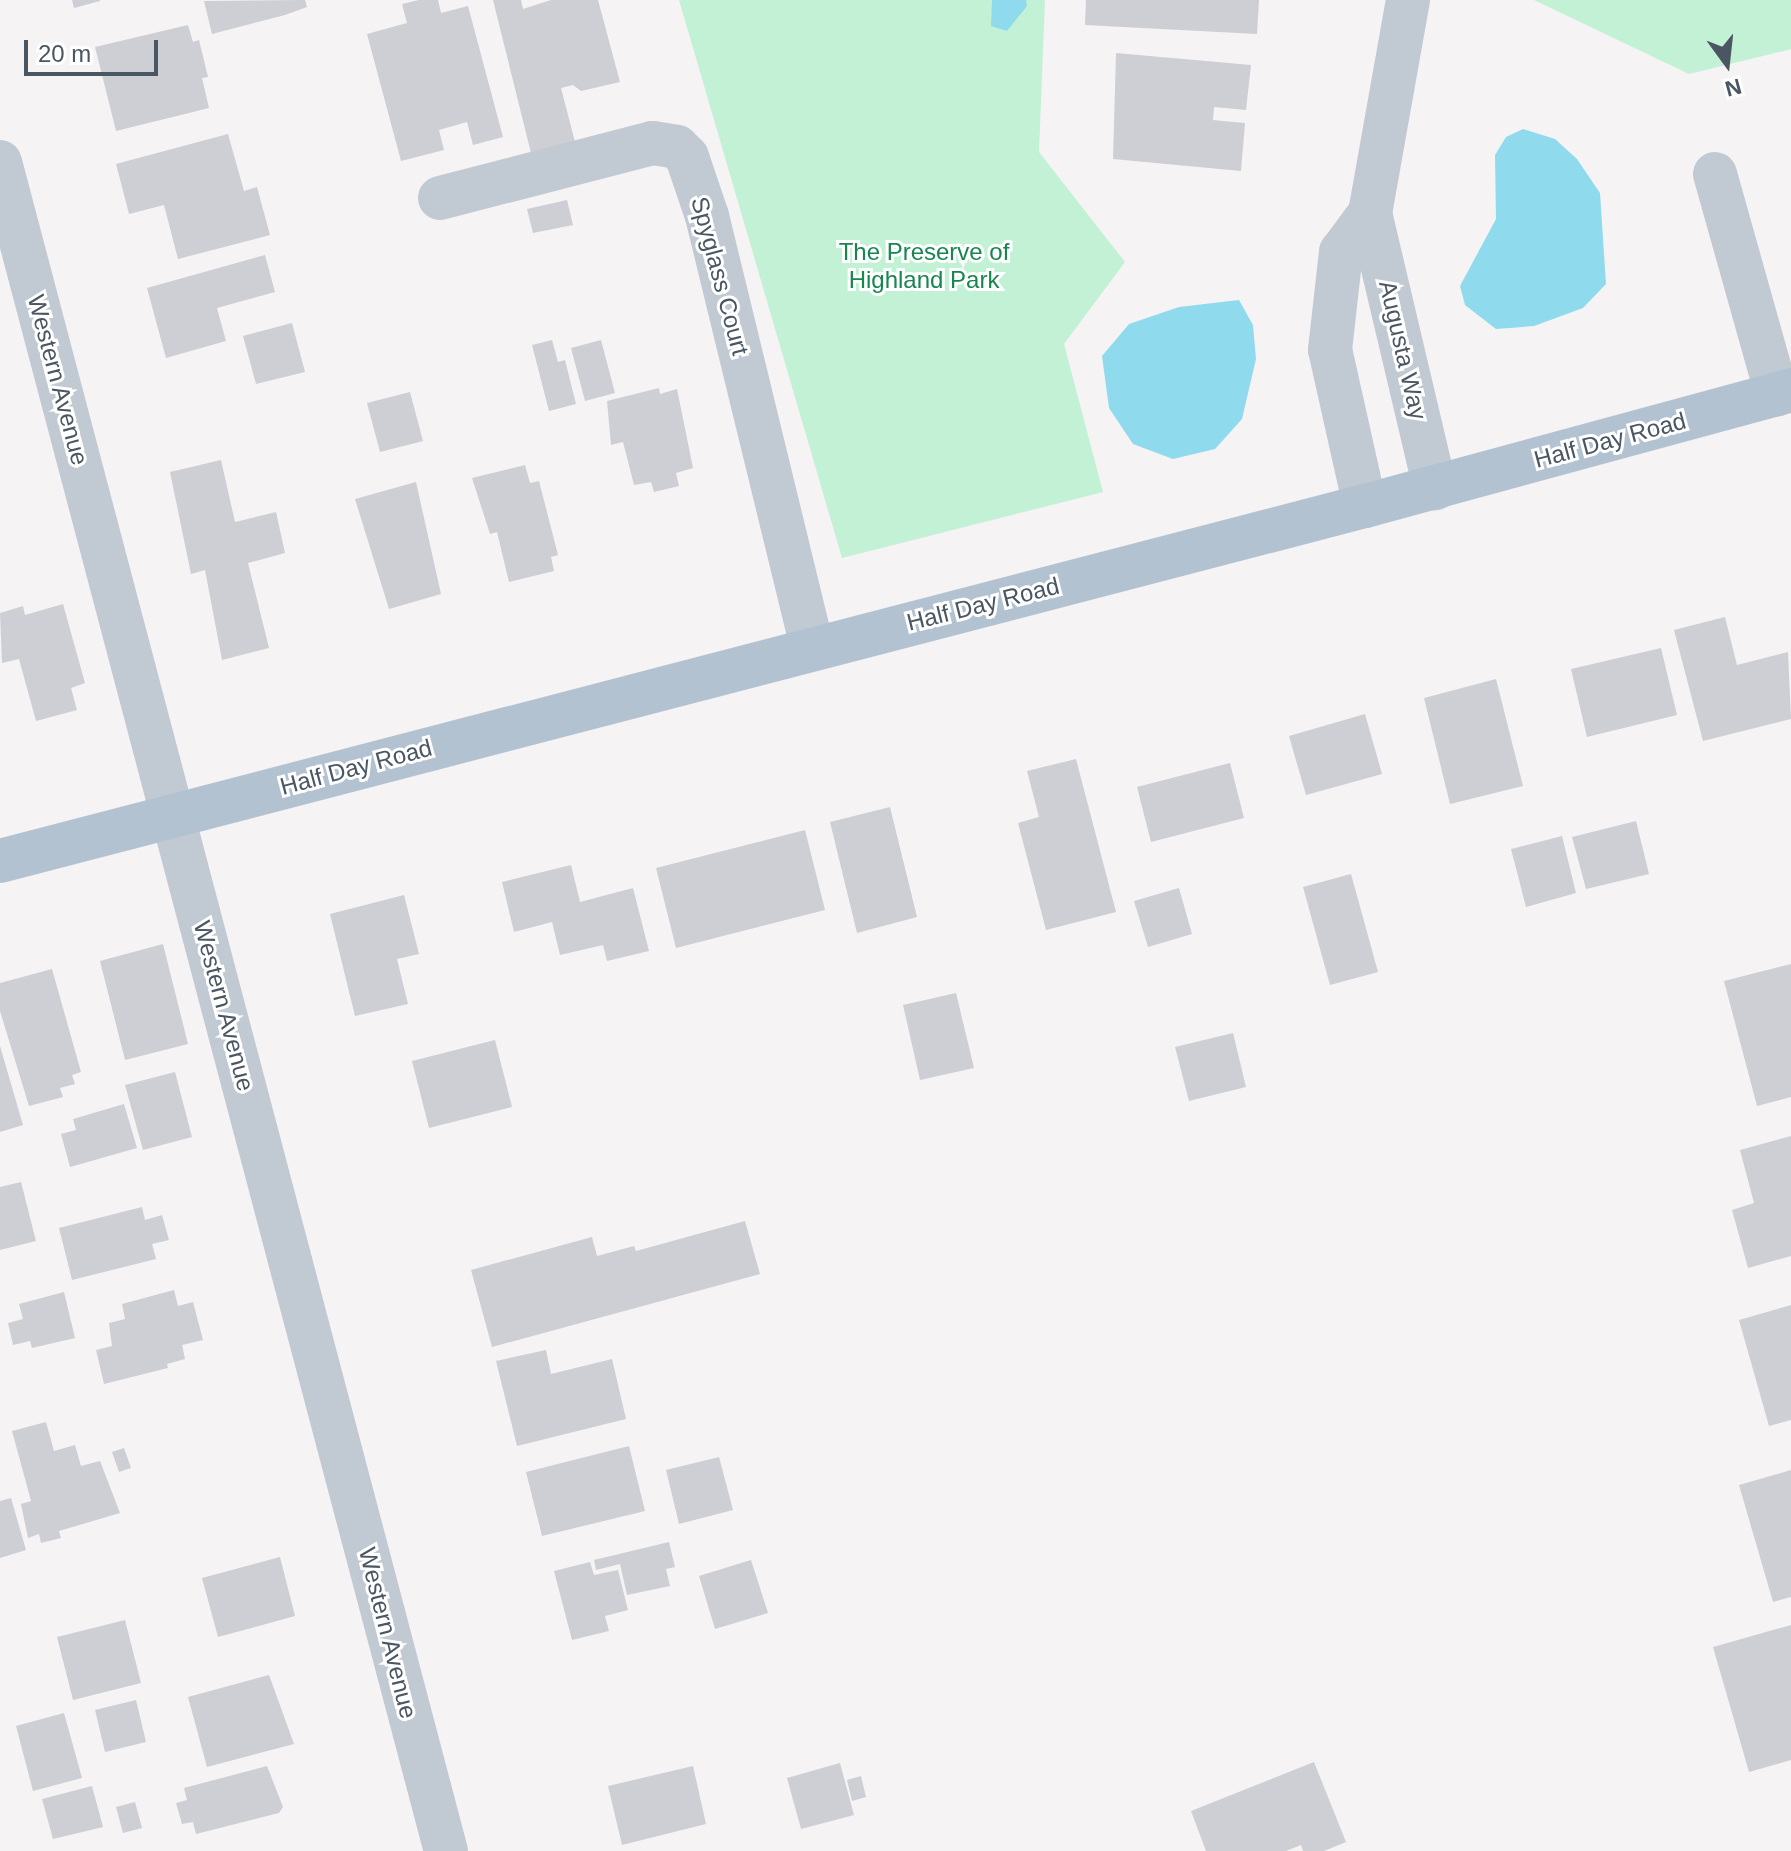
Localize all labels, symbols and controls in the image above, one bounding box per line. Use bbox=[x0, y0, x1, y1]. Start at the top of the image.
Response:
scale bar bbox=[28, 24, 162, 74]
north arrow bbox=[1687, 24, 1767, 104]
text: 20 m bbox=[38, 40, 91, 67]
text: N bbox=[1722, 74, 1744, 102]
street label: Spyglass Court bbox=[685, 194, 755, 358]
park label: The Preserve of Highland Park bbox=[839, 238, 1009, 294]
street label: Augusta Way bbox=[1373, 278, 1433, 422]
street label: Western Avenue bbox=[21, 291, 95, 469]
street label: Half Day Road bbox=[1531, 406, 1689, 474]
street label: Half Day Road bbox=[904, 571, 1062, 637]
street label: Half Day Road bbox=[277, 733, 435, 801]
street label: Western Avenue bbox=[187, 917, 261, 1095]
street label: Western Avenue bbox=[353, 1544, 423, 1722]

